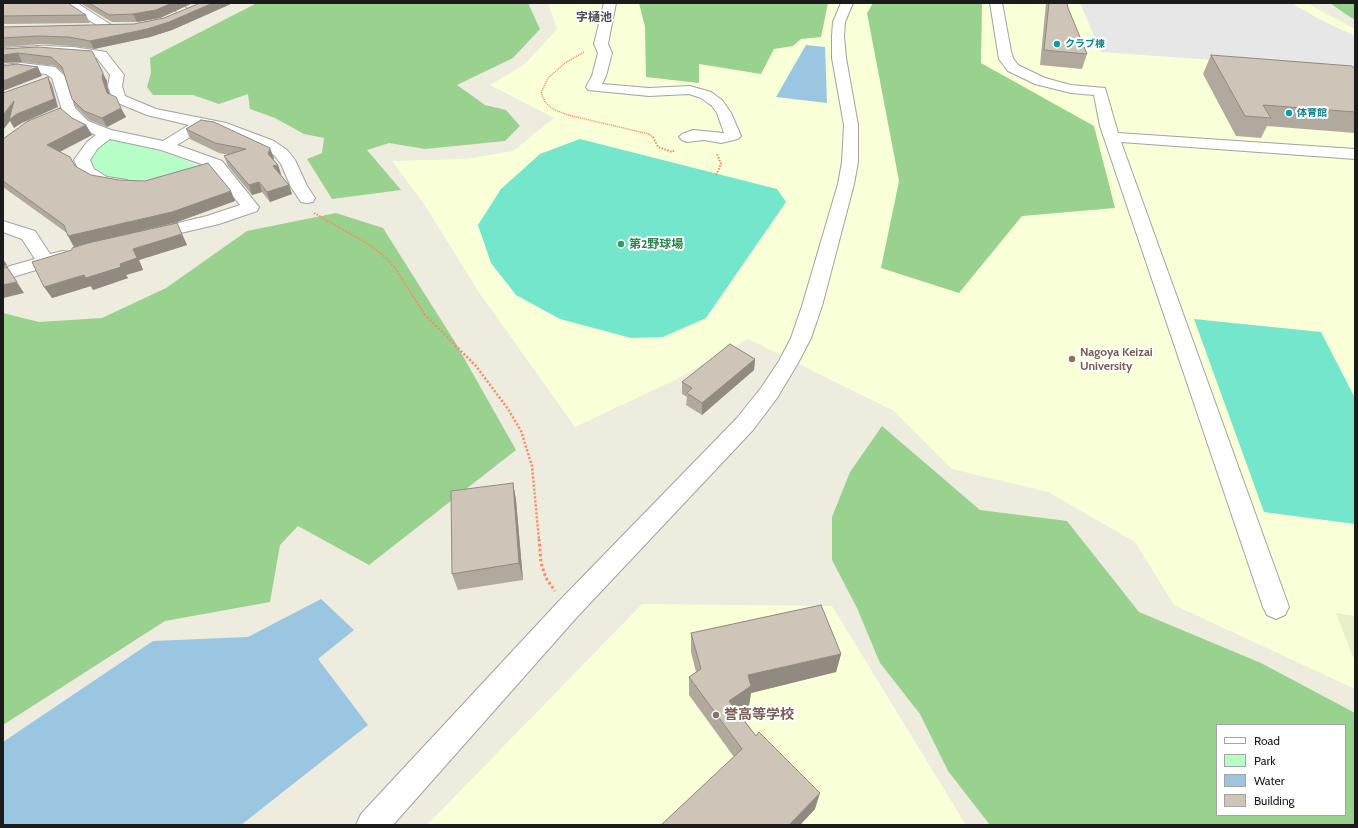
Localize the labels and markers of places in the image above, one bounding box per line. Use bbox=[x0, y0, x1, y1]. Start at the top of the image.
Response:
place label: クラブ棟 bbox=[1065, 38, 1105, 50]
marker: クラブ棟 bbox=[1052, 39, 1062, 49]
place label: 体育館 bbox=[1297, 107, 1327, 119]
marker: 体育館 bbox=[1284, 108, 1294, 118]
place label: 第2野球場 bbox=[629, 237, 683, 251]
marker: 第2野球場 bbox=[616, 239, 626, 249]
place label: Nagoya Keizai University bbox=[1080, 345, 1153, 373]
marker: Nagoya Keizai University bbox=[1067, 354, 1077, 364]
place label: 誉高等学校 bbox=[724, 707, 794, 723]
marker: 誉高等学校 bbox=[711, 710, 721, 720]

